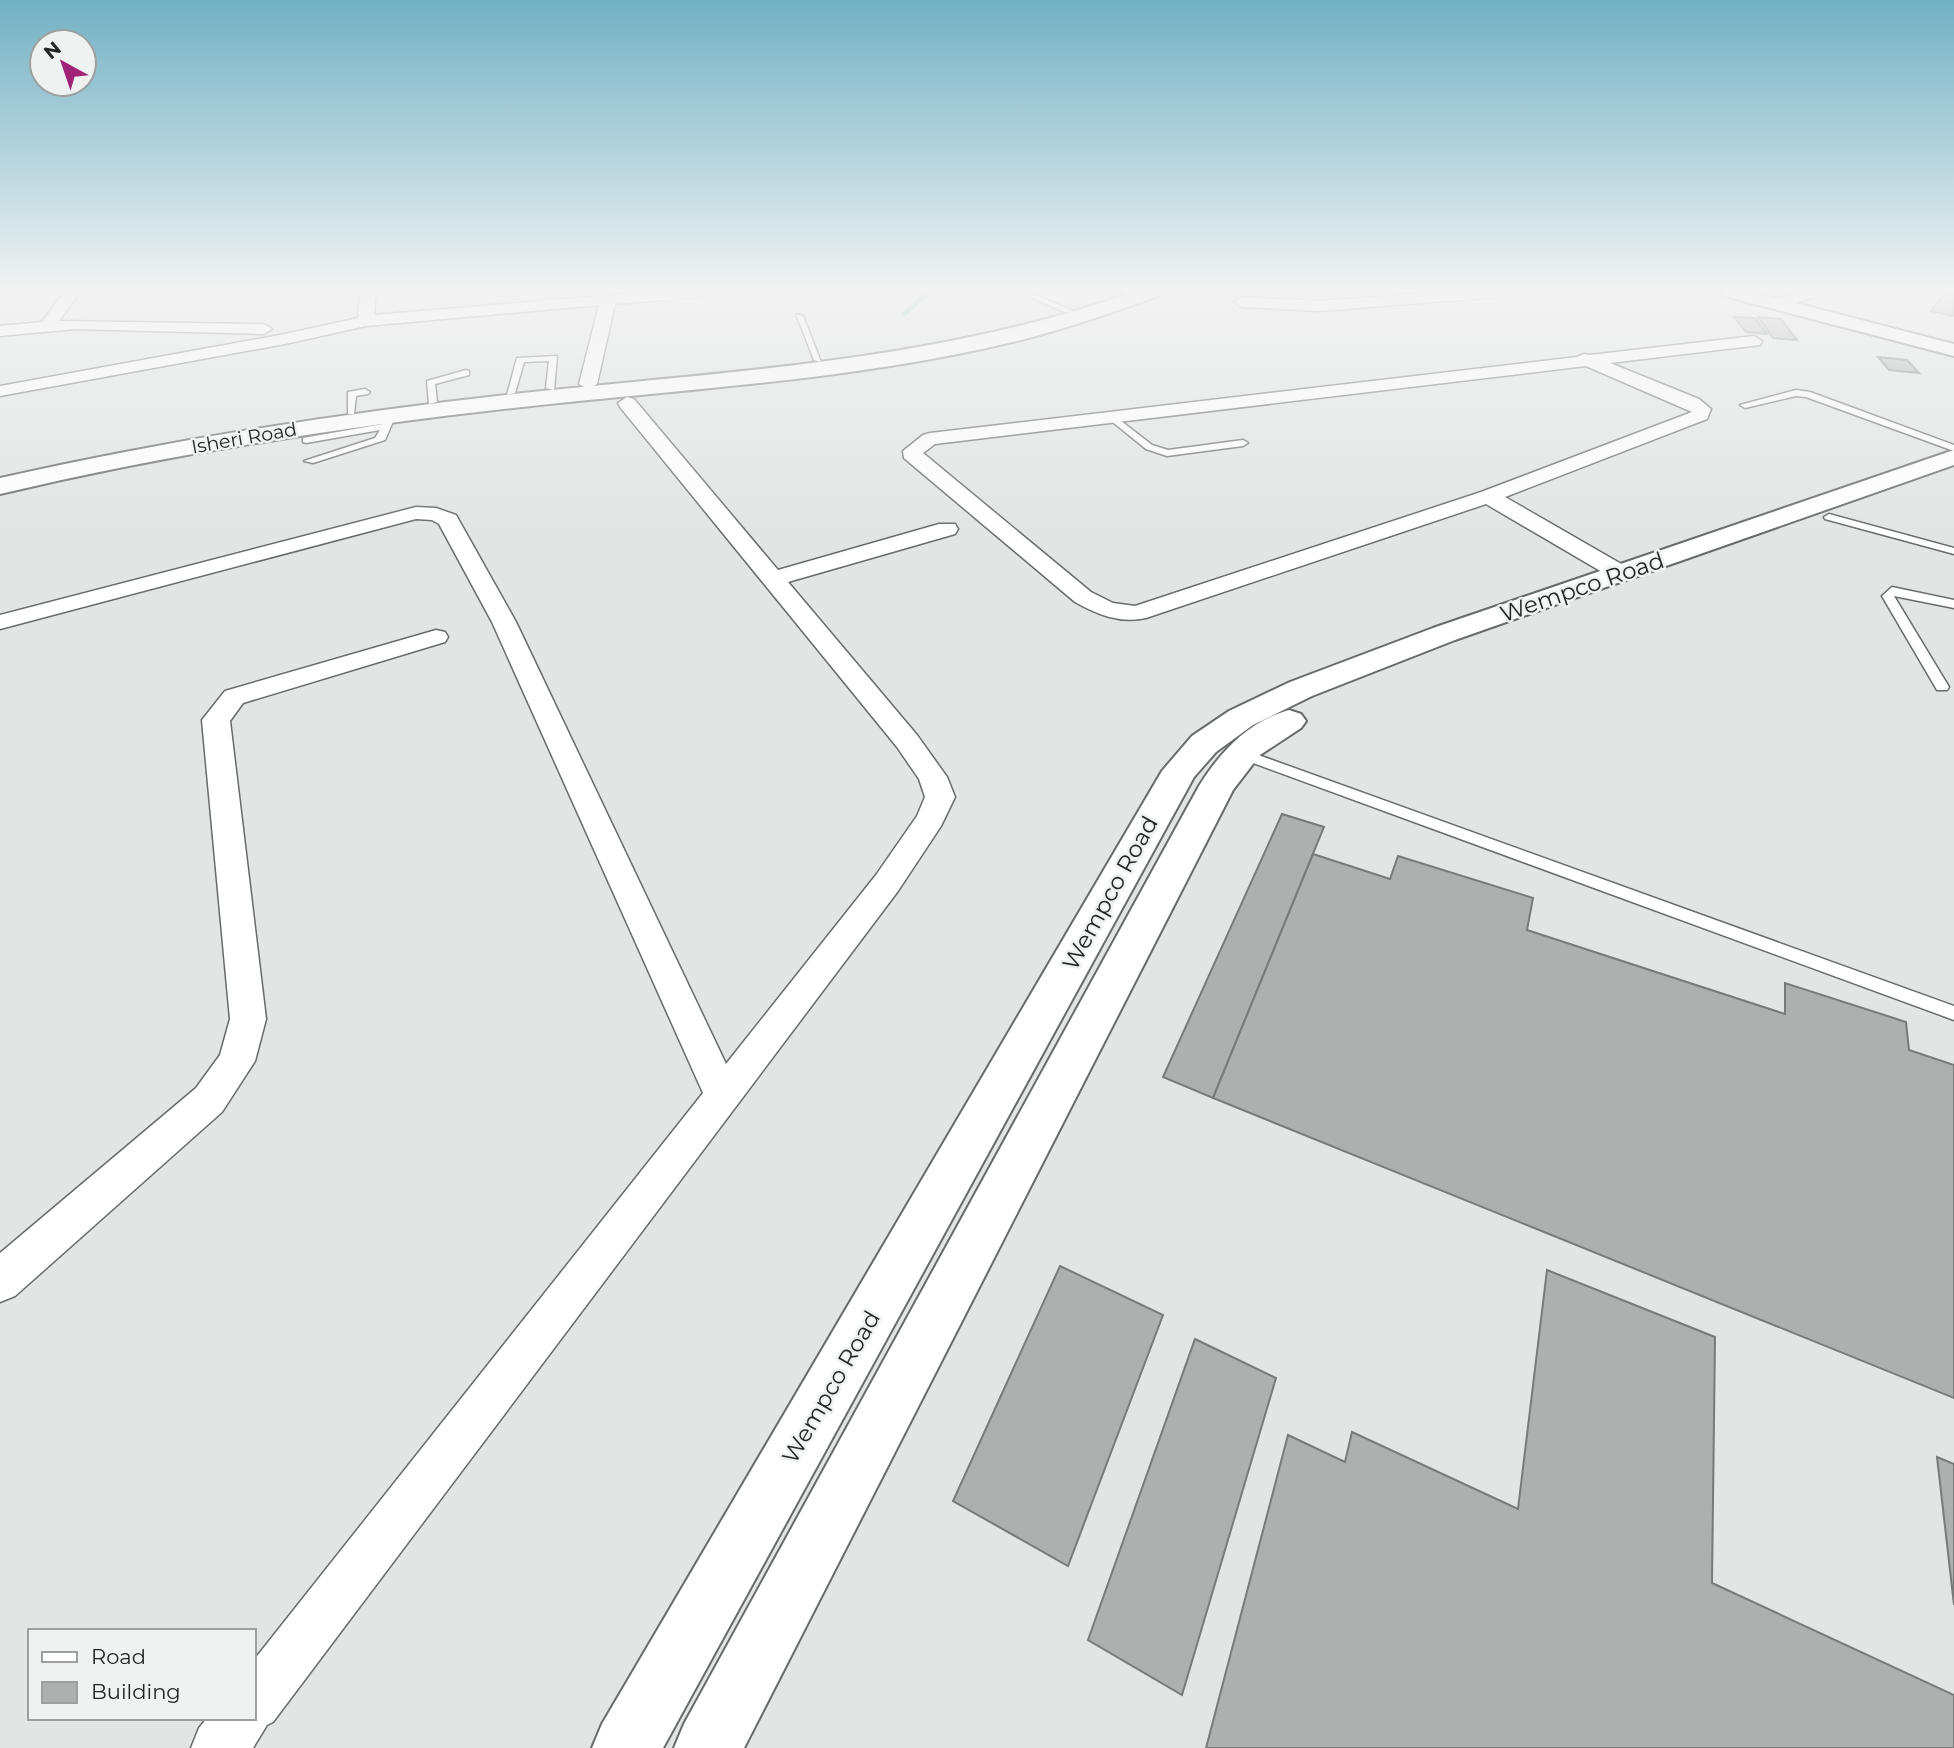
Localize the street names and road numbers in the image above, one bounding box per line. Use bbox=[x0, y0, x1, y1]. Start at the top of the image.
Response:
street label: Isheri Road bbox=[190, 417, 298, 459]
street label: Wempco Road bbox=[1496, 546, 1668, 628]
street label: Wempco Road bbox=[1056, 811, 1164, 975]
street label: Wempco Road bbox=[776, 1306, 886, 1468]

